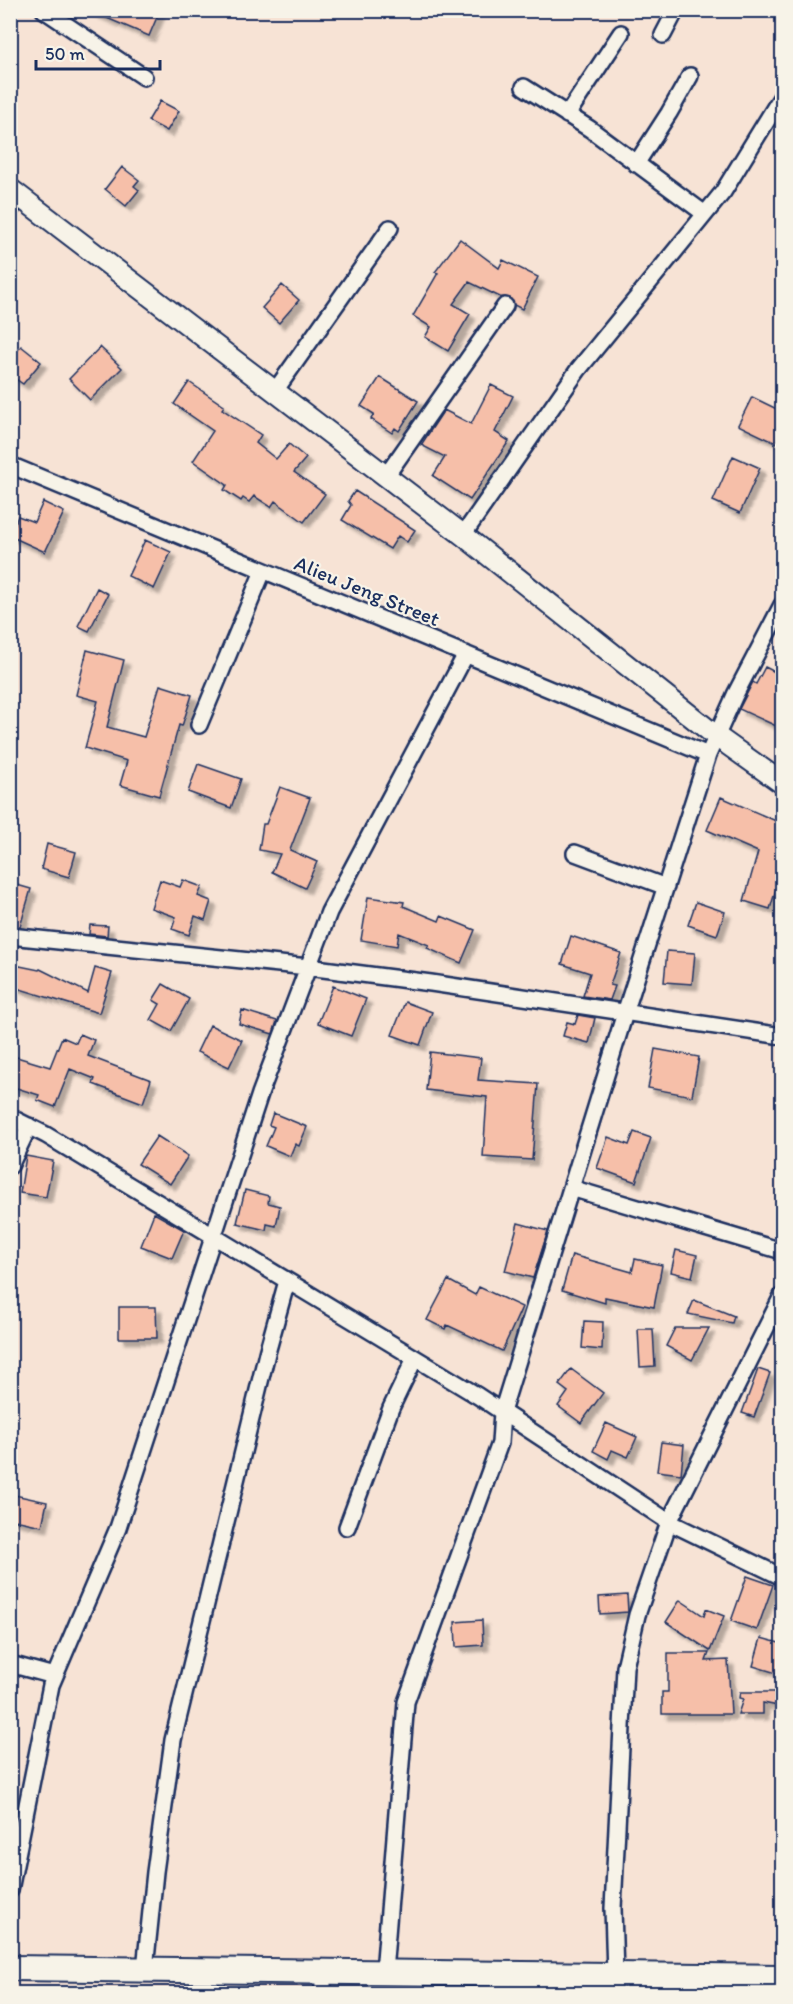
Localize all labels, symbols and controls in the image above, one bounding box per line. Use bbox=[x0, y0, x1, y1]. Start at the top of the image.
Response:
scale bar bbox=[36, 33, 160, 71]
text: 50 m bbox=[45, 43, 85, 65]
street label: Alieu Jeng Street bbox=[291, 550, 444, 631]

